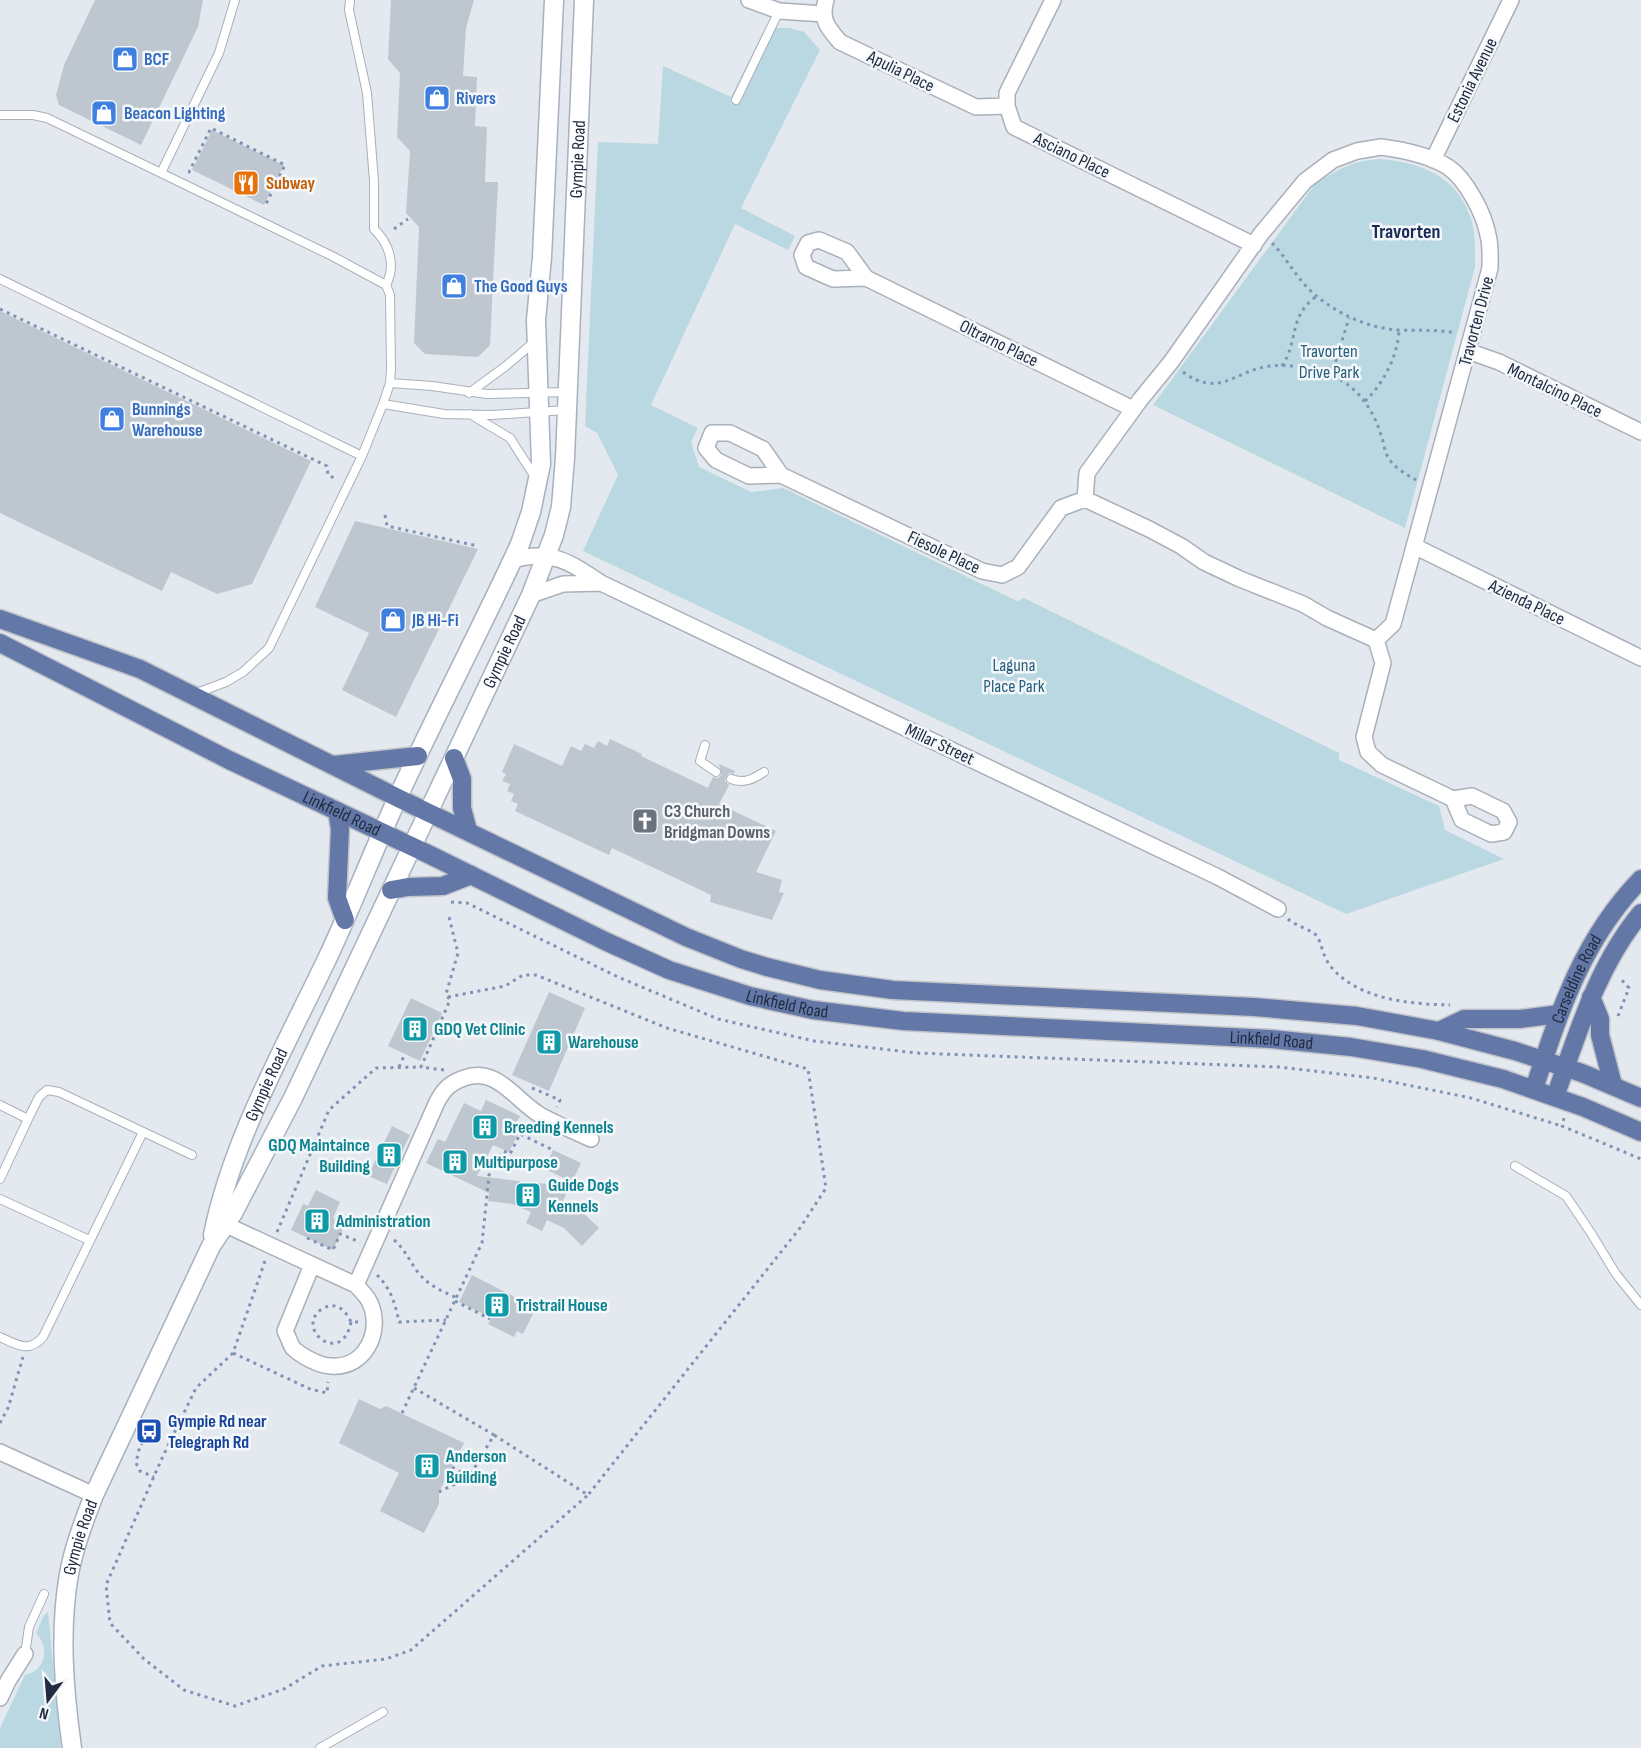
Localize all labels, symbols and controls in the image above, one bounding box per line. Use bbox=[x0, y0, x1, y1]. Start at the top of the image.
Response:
street label: Estonia Avenue bbox=[1443, 34, 1502, 126]
shop icon: BCF bbox=[110, 44, 140, 74]
street label: Apulia Place bbox=[863, 46, 938, 97]
place label: BCF bbox=[144, 49, 169, 70]
shop icon: Rivers bbox=[422, 83, 452, 113]
place label: Rivers bbox=[456, 88, 496, 109]
shop icon: Beacon Lighting bbox=[89, 98, 119, 128]
place label: Beacon Lighting bbox=[124, 103, 226, 124]
street label: Gympie Road bbox=[566, 120, 590, 199]
street label: Asciano Place bbox=[1029, 128, 1113, 183]
restaurant icon: Subway bbox=[231, 168, 261, 198]
place label: Subway bbox=[266, 173, 316, 194]
district label: Travorten bbox=[1372, 220, 1440, 244]
shop icon: The Good Guys bbox=[439, 271, 469, 301]
street label: Travorten Drive bbox=[1454, 274, 1499, 368]
place label: The Good Guys bbox=[474, 276, 568, 297]
street label: Oltrarno Place bbox=[956, 315, 1042, 372]
park label: Travorten Drive Park bbox=[1299, 341, 1359, 383]
street label: Montalcino Place bbox=[1504, 359, 1605, 422]
place label: Bunnings Warehouse bbox=[132, 399, 203, 441]
shop icon: Bunnings Warehouse bbox=[97, 404, 127, 434]
street label: Fiesole Place bbox=[904, 527, 983, 578]
street label: Azienda Place bbox=[1484, 575, 1568, 630]
shop icon: JB Hi-Fi bbox=[378, 605, 408, 635]
place label: JB Hi-Fi bbox=[411, 610, 459, 631]
street label: Gympie Road bbox=[478, 612, 531, 692]
park label: Laguna Place Park bbox=[983, 655, 1045, 697]
street label: Millar Street bbox=[902, 719, 978, 770]
street label: Linkfield Road bbox=[299, 786, 384, 841]
place label: C3 Church Bridgman Downs bbox=[664, 801, 770, 843]
church icon: C3 Church Bridgman Downs bbox=[630, 806, 660, 836]
street label: Carseldine Road bbox=[1547, 931, 1606, 1027]
street label: Linkfield Road bbox=[743, 985, 830, 1023]
building icon: GDQ Vet Clinic bbox=[400, 1014, 430, 1044]
place label: GDQ Vet Clinic bbox=[434, 1019, 526, 1040]
building icon: Warehouse bbox=[534, 1027, 564, 1057]
street label: Linkfield Road bbox=[1229, 1027, 1314, 1054]
place label: Warehouse bbox=[568, 1032, 639, 1053]
street label: Gympie Road bbox=[241, 1045, 293, 1124]
building icon: Breeding Kennels bbox=[470, 1112, 500, 1142]
place label: Breeding Kennels bbox=[504, 1117, 614, 1138]
place label: GDQ Maintaince Building bbox=[268, 1135, 370, 1177]
building icon: GDQ Maintaince Building bbox=[374, 1140, 404, 1170]
building icon: Multipurpose bbox=[440, 1147, 470, 1177]
place label: Multipurpose bbox=[474, 1152, 558, 1173]
place label: Guide Dogs Kennels bbox=[548, 1175, 619, 1217]
building icon: Guide Dogs Kennels bbox=[513, 1180, 543, 1210]
building icon: Administration bbox=[302, 1206, 332, 1236]
place label: Administration bbox=[335, 1211, 430, 1232]
building icon: Tristrail House bbox=[482, 1290, 512, 1320]
place label: Tristrail House bbox=[516, 1295, 608, 1316]
place label: Gympie Rd near Telegraph Rd bbox=[168, 1411, 267, 1453]
bus stop icon: Gympie Rd near Telegraph Rd bbox=[134, 1416, 164, 1446]
place label: Anderson Building bbox=[445, 1446, 507, 1488]
building icon: Anderson Building bbox=[412, 1451, 442, 1481]
street label: Gympie Road bbox=[59, 1497, 102, 1577]
north arrow bbox=[18, 1670, 78, 1730]
text: N bbox=[38, 1703, 51, 1723]

